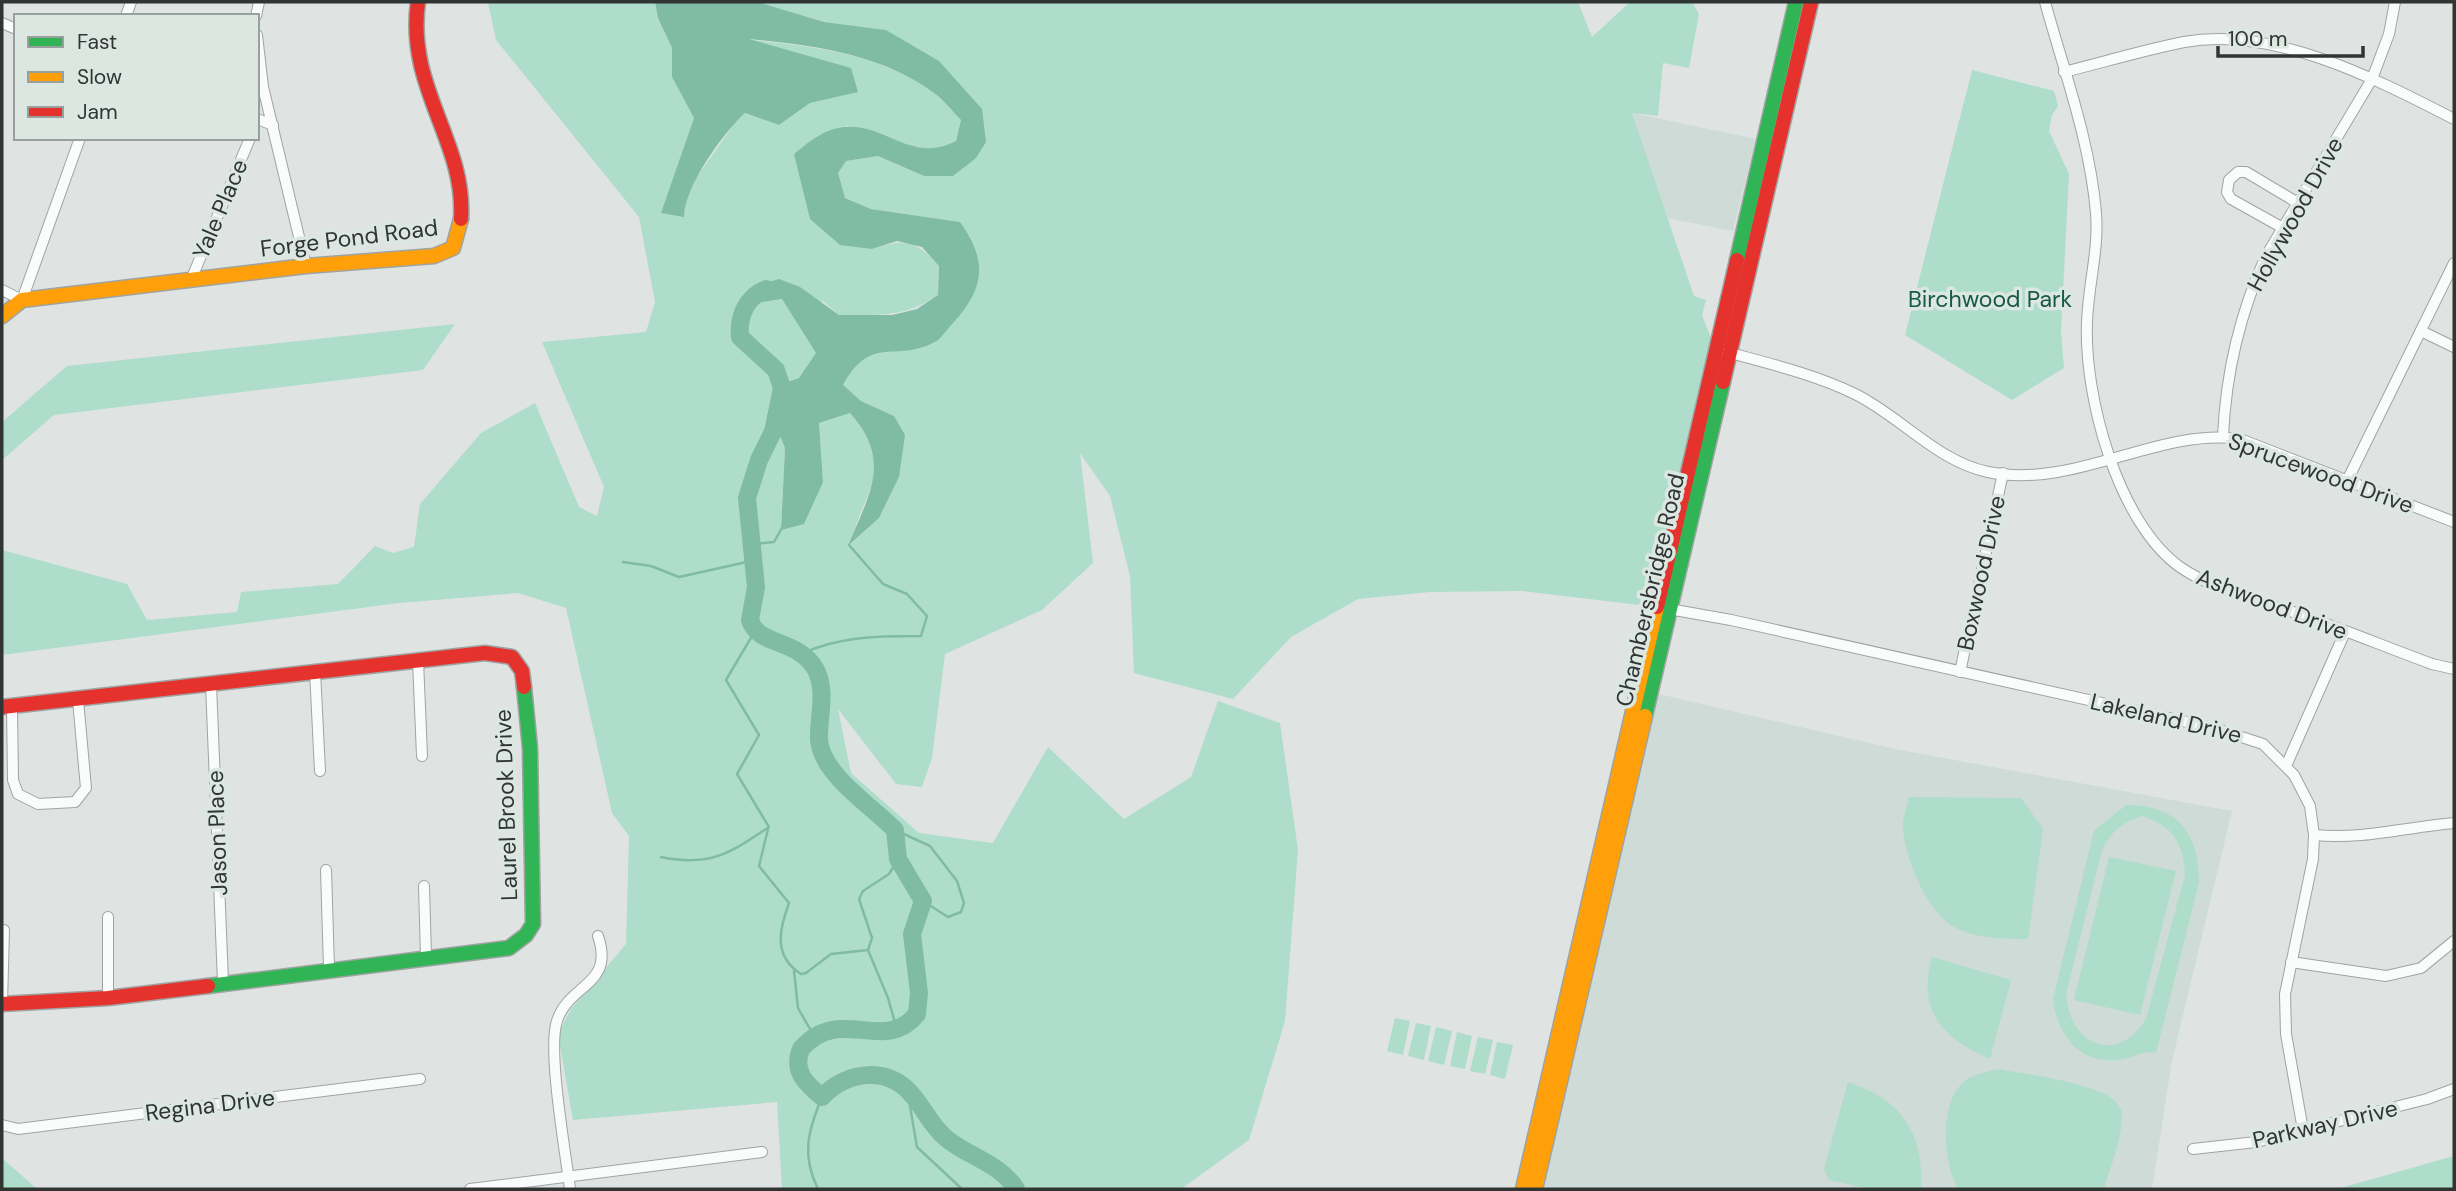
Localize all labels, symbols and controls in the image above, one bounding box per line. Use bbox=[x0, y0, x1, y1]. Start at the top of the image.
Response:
legend bbox=[14, 14, 259, 140]
scale bar bbox=[2218, 14, 2363, 58]
text: 100 m bbox=[2228, 25, 2288, 53]
text: Fast bbox=[77, 28, 117, 56]
text: Slow bbox=[77, 63, 122, 91]
text: Jam bbox=[77, 98, 118, 126]
street label: Hollywood Drive bbox=[2240, 132, 2350, 296]
street label: Yale Place bbox=[186, 154, 254, 264]
street label: Forge Pond Road bbox=[258, 212, 440, 264]
park label: Birchwood Park bbox=[1908, 284, 2073, 314]
street label: Sprucewood Drive bbox=[2224, 426, 2418, 520]
street label: Chambersbridge Road bbox=[1609, 471, 1691, 709]
street label: Boxwood Drive bbox=[1950, 493, 2012, 653]
street label: Ashwood Drive bbox=[2192, 561, 2352, 647]
street label: Lakeland Drive bbox=[2087, 686, 2245, 750]
street label: Laurel Brook Drive bbox=[488, 709, 524, 901]
street label: Jason Place bbox=[200, 770, 234, 896]
street label: Regina Drive bbox=[143, 1082, 277, 1128]
street label: Parkway Drive bbox=[2249, 1093, 2401, 1155]

